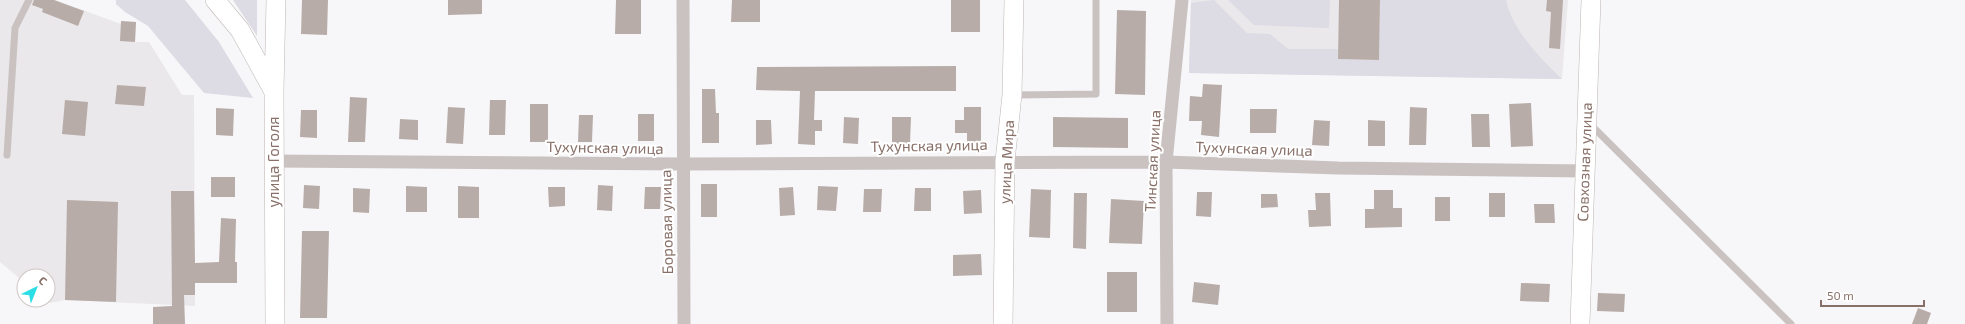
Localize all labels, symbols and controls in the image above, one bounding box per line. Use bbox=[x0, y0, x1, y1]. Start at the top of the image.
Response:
street label: Совхозная улица bbox=[1573, 102, 1596, 222]
street label: Тинская улица bbox=[1140, 110, 1165, 212]
street label: улица Гоголя bbox=[264, 116, 283, 208]
street label: улица Мира bbox=[995, 119, 1018, 205]
street label: Тухунская улица bbox=[870, 135, 988, 156]
street label: Тухунская улица bbox=[546, 137, 664, 158]
street label: Тухунская улица bbox=[1195, 137, 1313, 160]
street label: Боровая улица bbox=[656, 169, 677, 275]
north arrow bbox=[16, 268, 56, 308]
text: С bbox=[36, 273, 50, 288]
scale bar bbox=[1821, 282, 1924, 308]
text: 50 m bbox=[1827, 288, 1854, 302]

